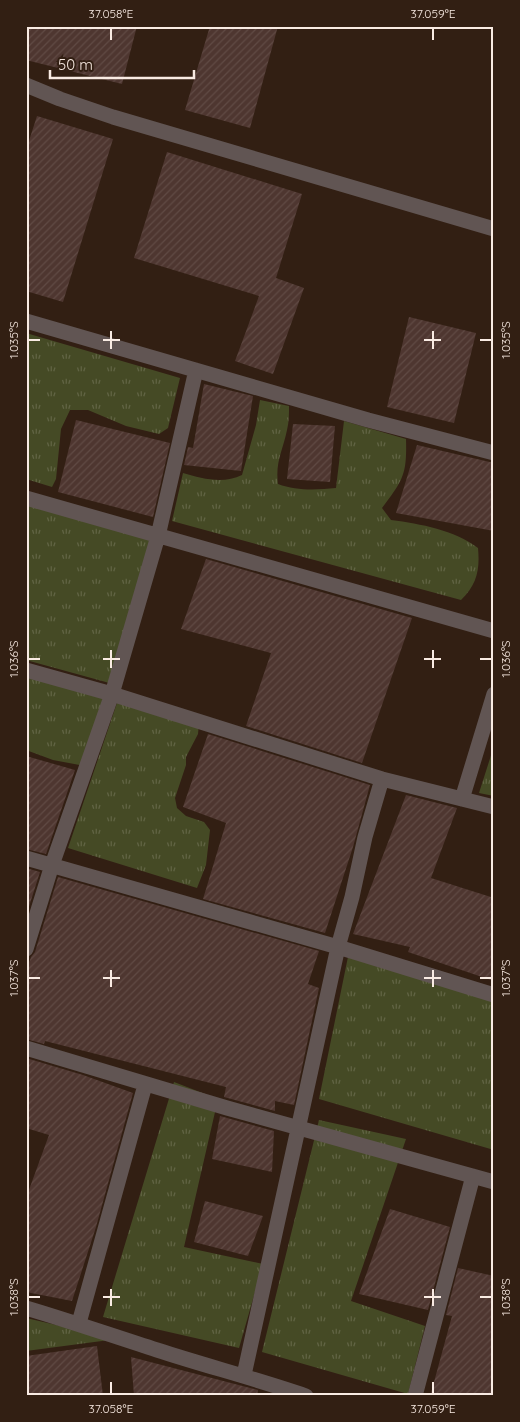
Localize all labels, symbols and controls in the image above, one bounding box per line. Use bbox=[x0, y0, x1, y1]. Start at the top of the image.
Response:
text: 37.058°E bbox=[89, 6, 134, 21]
text: 37.059°E bbox=[410, 6, 456, 21]
scale bar bbox=[50, 48, 194, 80]
text: 50 m bbox=[58, 55, 93, 74]
text: 1.035°S bbox=[6, 321, 21, 359]
text: 1.035°S bbox=[498, 321, 513, 359]
text: 1.036°S bbox=[6, 640, 21, 678]
text: 1.036°S bbox=[498, 640, 513, 678]
text: 1.037°S bbox=[6, 959, 21, 996]
text: 1.037°S bbox=[498, 959, 513, 996]
text: 1.038°S bbox=[6, 1278, 21, 1316]
text: 1.038°S bbox=[498, 1278, 513, 1316]
text: 37.058°E bbox=[89, 1401, 134, 1416]
text: 37.059°E bbox=[410, 1401, 456, 1416]

